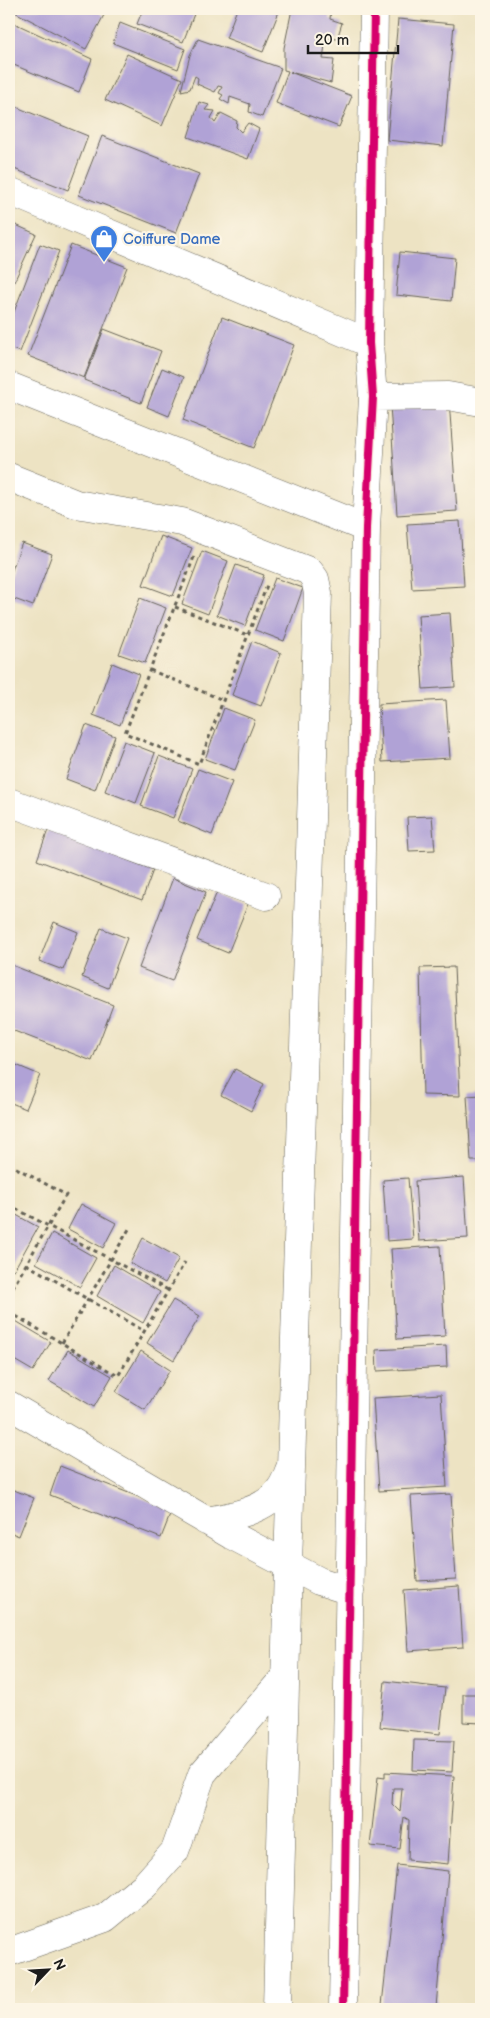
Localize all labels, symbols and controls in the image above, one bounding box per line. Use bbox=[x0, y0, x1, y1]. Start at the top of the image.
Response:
scale bar bbox=[308, 22, 398, 54]
text: 20 m bbox=[315, 31, 349, 50]
shop icon: Coiffure Dame bbox=[89, 224, 119, 263]
place label: Coiffure Dame bbox=[123, 230, 221, 249]
north arrow bbox=[22, 1946, 72, 1996]
text: N bbox=[49, 1956, 69, 1973]

